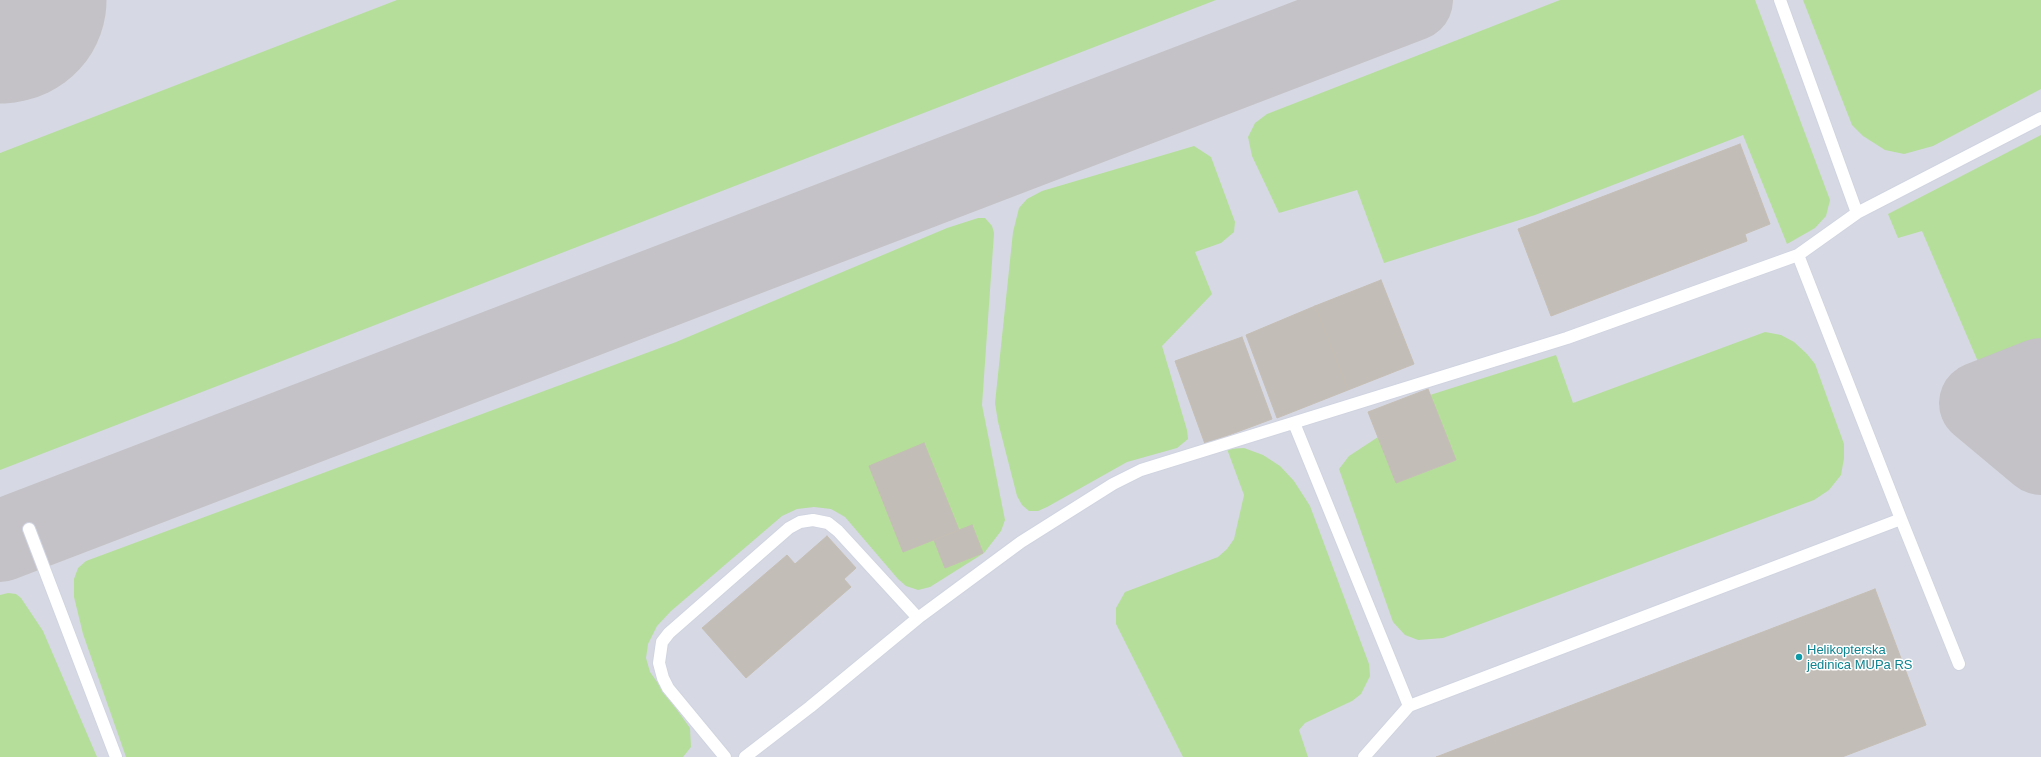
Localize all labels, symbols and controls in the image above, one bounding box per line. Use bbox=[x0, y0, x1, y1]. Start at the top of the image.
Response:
place label: Helikopterska jedinica MUPa RS bbox=[1807, 642, 1912, 673]
marker: Helikopterska jedinica MUPa RS bbox=[1794, 652, 1804, 662]

